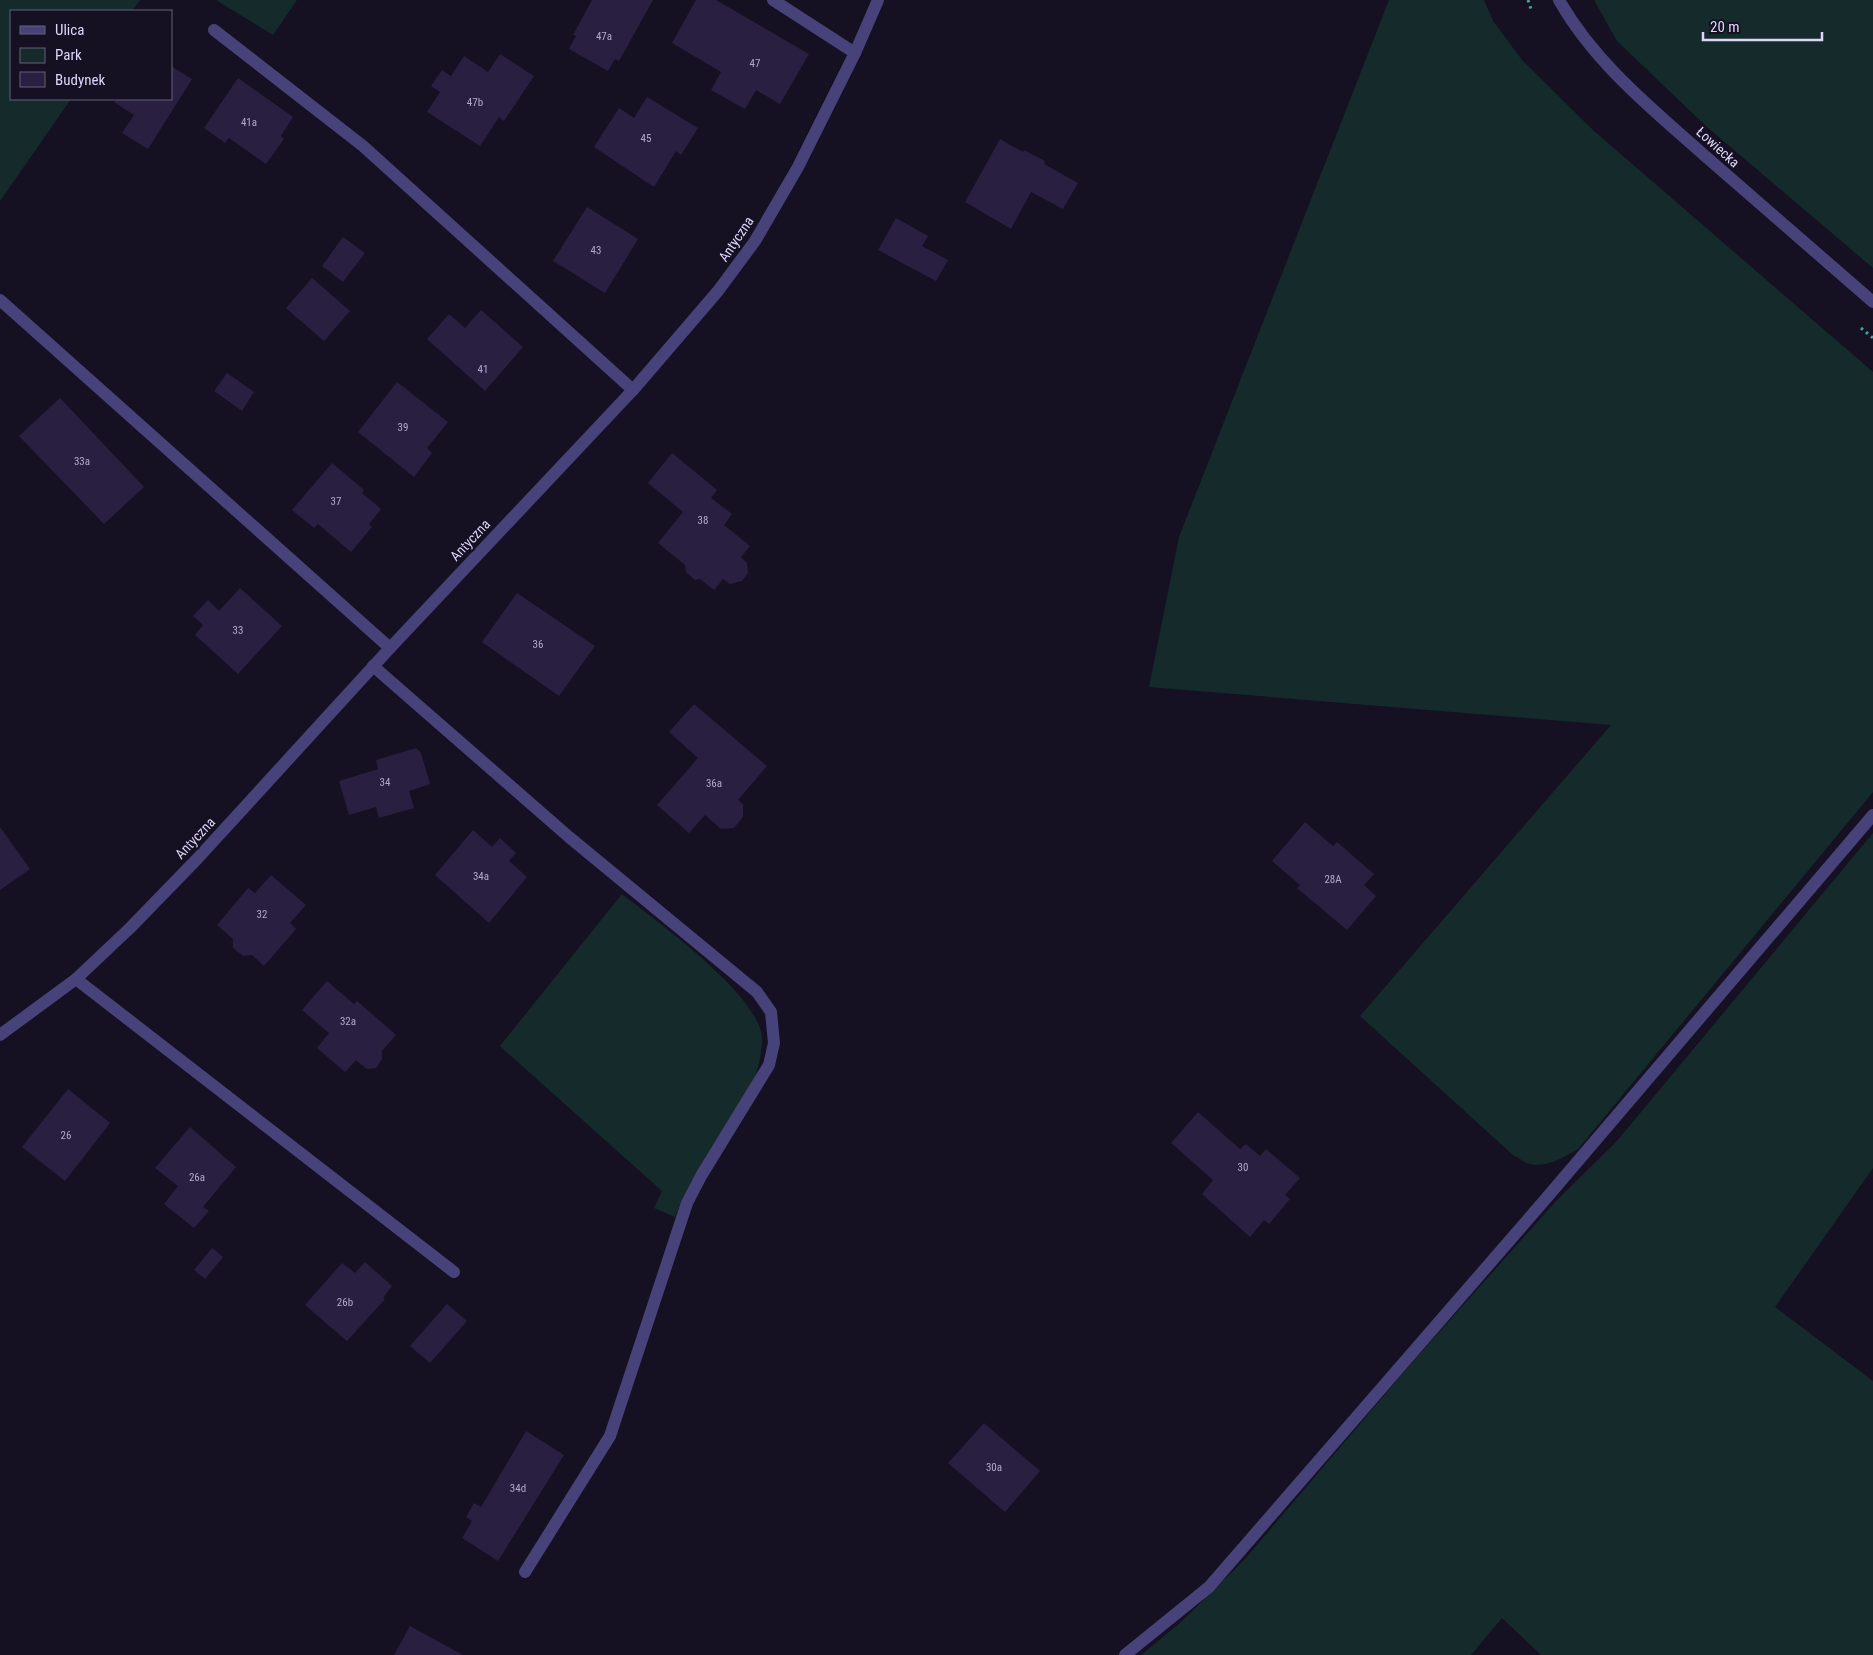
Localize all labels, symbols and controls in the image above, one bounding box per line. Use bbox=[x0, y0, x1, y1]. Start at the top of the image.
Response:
legend bbox=[10, 10, 172, 100]
scale bar bbox=[1703, 10, 1822, 42]
text: 20 m bbox=[1710, 18, 1740, 36]
text: Ulica bbox=[55, 21, 84, 39]
house number: 47a bbox=[596, 30, 612, 43]
text: Park bbox=[55, 46, 82, 64]
house number: 47 bbox=[750, 57, 760, 70]
text: Budynek bbox=[55, 71, 105, 89]
house number: 47b bbox=[467, 96, 483, 109]
house number: 41a bbox=[241, 116, 257, 129]
street label: Łowiecka bbox=[1693, 124, 1743, 170]
house number: 45 bbox=[641, 132, 651, 145]
street label: Antyczna bbox=[715, 213, 757, 265]
house number: 43 bbox=[591, 244, 601, 257]
house number: 41 bbox=[478, 363, 488, 376]
house number: 39 bbox=[398, 421, 408, 434]
house number: 33a bbox=[74, 455, 90, 468]
house number: 37 bbox=[331, 495, 341, 508]
house number: 38 bbox=[698, 514, 708, 527]
street label: Antyczna bbox=[447, 516, 493, 564]
house number: 33 bbox=[233, 624, 243, 637]
house number: 36 bbox=[533, 638, 543, 651]
house number: 34 bbox=[380, 776, 391, 789]
house number: 36a bbox=[706, 777, 722, 790]
street label: Antyczna bbox=[172, 814, 218, 862]
house number: 34a bbox=[473, 870, 489, 883]
house number: 28A bbox=[1324, 873, 1342, 886]
house number: 32 bbox=[257, 908, 267, 921]
house number: 32a bbox=[340, 1015, 356, 1028]
house number: 26 bbox=[61, 1129, 71, 1142]
house number: 30 bbox=[1238, 1161, 1248, 1174]
house number: 26a bbox=[189, 1171, 205, 1184]
house number: 26b bbox=[337, 1296, 353, 1309]
house number: 30a bbox=[986, 1461, 1002, 1474]
house number: 34d bbox=[510, 1482, 526, 1495]

